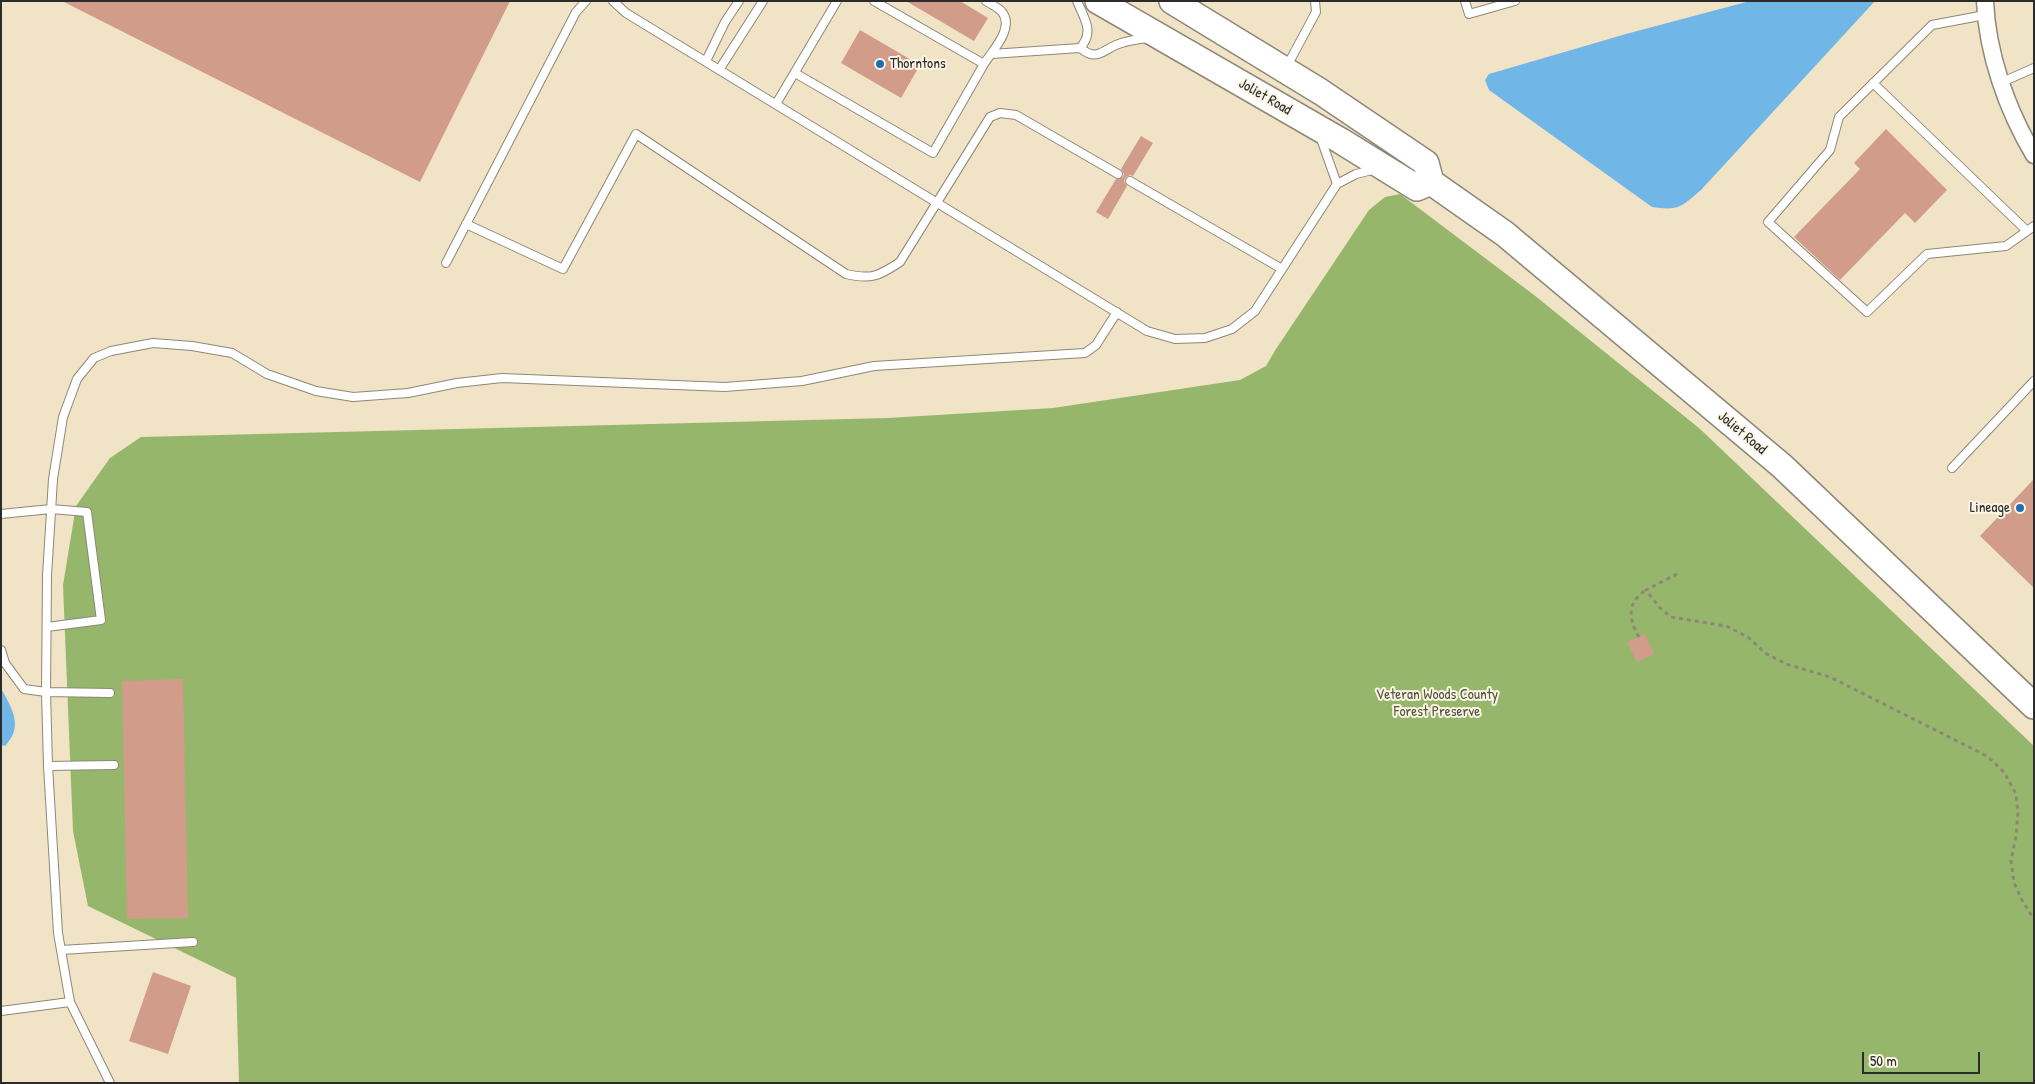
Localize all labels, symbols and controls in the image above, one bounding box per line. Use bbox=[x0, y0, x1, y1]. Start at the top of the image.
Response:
place label: Thorntons bbox=[890, 55, 946, 73]
marker: Thorntons bbox=[874, 58, 886, 70]
street label: Joliet Road bbox=[1235, 75, 1295, 119]
street label: Joliet Road bbox=[1714, 407, 1770, 459]
place label: Lineage bbox=[1970, 499, 2010, 517]
marker: Lineage bbox=[2014, 502, 2026, 514]
park label: Veteran Woods County Forest Preserve bbox=[1376, 686, 1498, 721]
scale bar bbox=[1865, 1042, 1982, 1074]
text: 50 m bbox=[1870, 1050, 1897, 1071]

